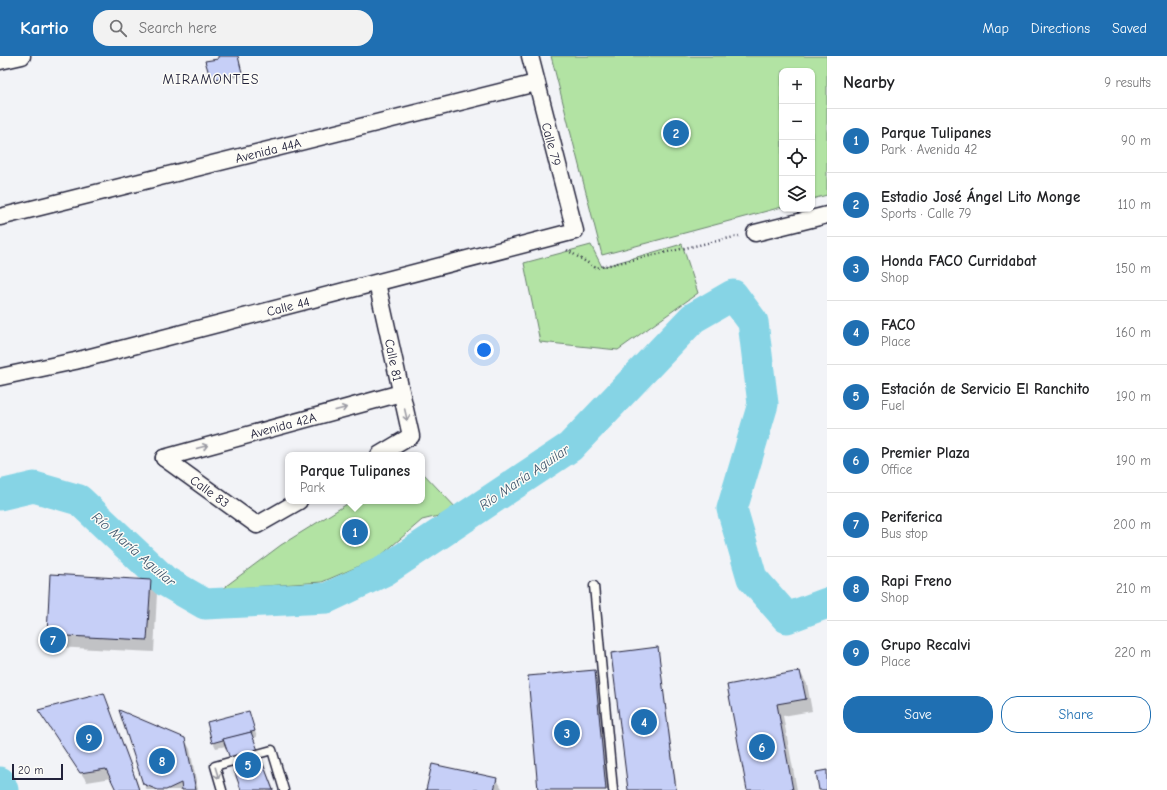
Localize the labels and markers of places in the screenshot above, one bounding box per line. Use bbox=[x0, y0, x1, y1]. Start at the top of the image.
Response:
pin: 2 bbox=[663, 118, 689, 148]
pin: 1 bbox=[342, 517, 368, 547]
pin: 7 bbox=[40, 625, 66, 655]
pin: 4 bbox=[631, 707, 657, 737]
pin: 3 bbox=[554, 718, 580, 748]
pin: 9 bbox=[76, 723, 102, 753]
pin: 6 bbox=[749, 732, 775, 762]
pin: 8 bbox=[149, 746, 175, 776]
pin: 5 bbox=[235, 750, 261, 780]

